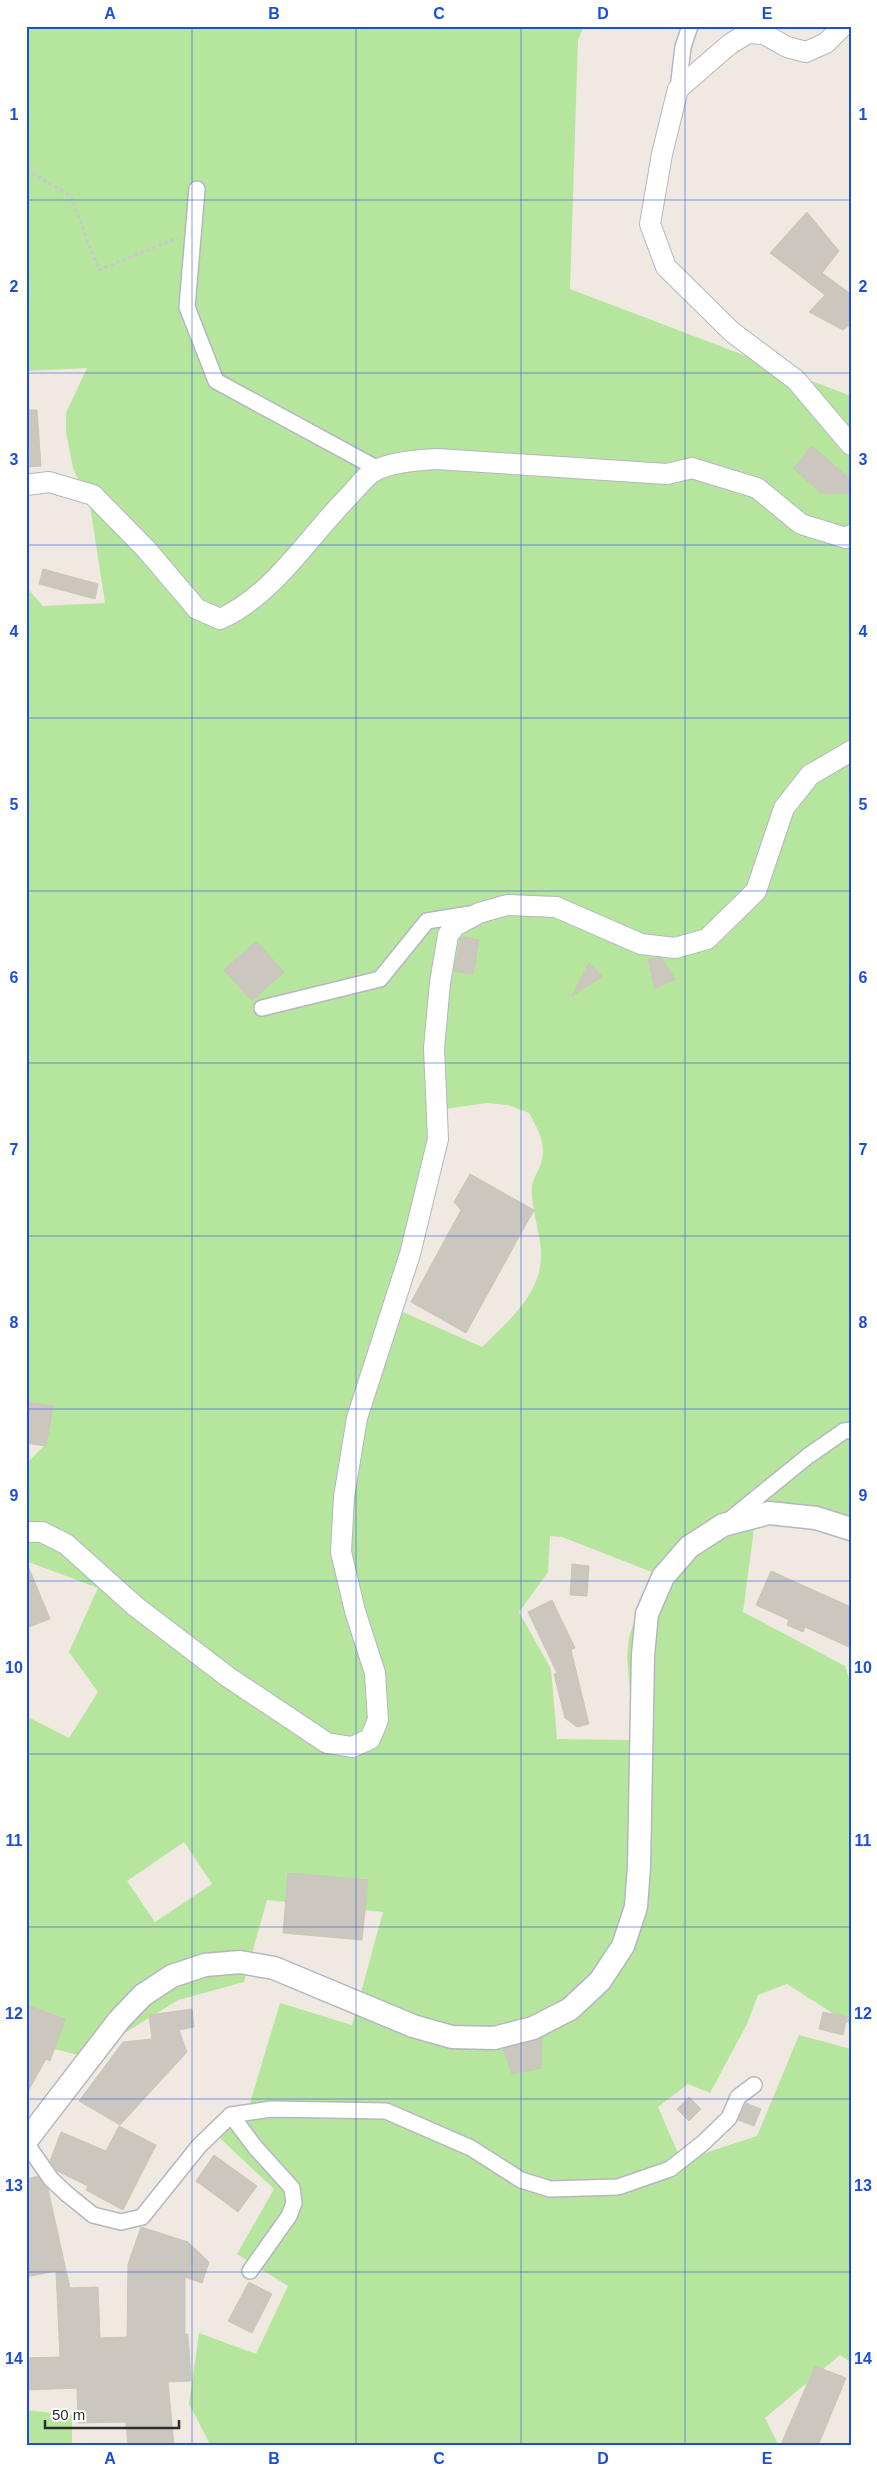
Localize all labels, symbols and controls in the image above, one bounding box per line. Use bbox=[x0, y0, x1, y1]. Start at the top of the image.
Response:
text: A bbox=[104, 5, 116, 22]
text: B bbox=[268, 5, 280, 22]
text: C bbox=[433, 5, 445, 22]
text: D bbox=[597, 5, 609, 22]
text: E bbox=[762, 5, 773, 22]
text: 1 bbox=[10, 106, 19, 123]
text: 1 bbox=[859, 106, 868, 123]
text: 2 bbox=[10, 278, 19, 295]
text: 2 bbox=[859, 278, 868, 295]
text: 3 bbox=[10, 451, 19, 468]
text: 3 bbox=[859, 451, 868, 468]
text: 4 bbox=[10, 623, 19, 640]
text: 4 bbox=[859, 623, 868, 640]
text: 5 bbox=[10, 796, 19, 813]
text: 5 bbox=[859, 796, 868, 813]
text: 6 bbox=[10, 969, 19, 986]
text: 6 bbox=[859, 969, 868, 986]
text: 7 bbox=[10, 1141, 19, 1158]
text: 7 bbox=[859, 1141, 868, 1158]
text: 8 bbox=[10, 1314, 19, 1331]
text: 8 bbox=[859, 1314, 868, 1331]
text: 9 bbox=[10, 1487, 19, 1504]
text: 9 bbox=[859, 1487, 868, 1504]
text: 10 bbox=[5, 1659, 23, 1676]
text: 10 bbox=[854, 1659, 872, 1676]
text: 11 bbox=[6, 1832, 23, 1849]
text: 11 bbox=[855, 1832, 872, 1849]
text: 12 bbox=[5, 2005, 23, 2022]
text: 12 bbox=[854, 2005, 872, 2022]
text: 13 bbox=[5, 2177, 23, 2194]
text: 13 bbox=[854, 2177, 872, 2194]
text: 14 bbox=[5, 2350, 23, 2367]
text: 14 bbox=[854, 2350, 872, 2367]
scale bar bbox=[45, 2397, 179, 2429]
text: 50 m bbox=[52, 2406, 85, 2423]
text: A bbox=[104, 2450, 116, 2467]
text: B bbox=[268, 2450, 280, 2467]
text: C bbox=[433, 2450, 445, 2467]
text: D bbox=[597, 2450, 609, 2467]
text: E bbox=[762, 2450, 773, 2467]

